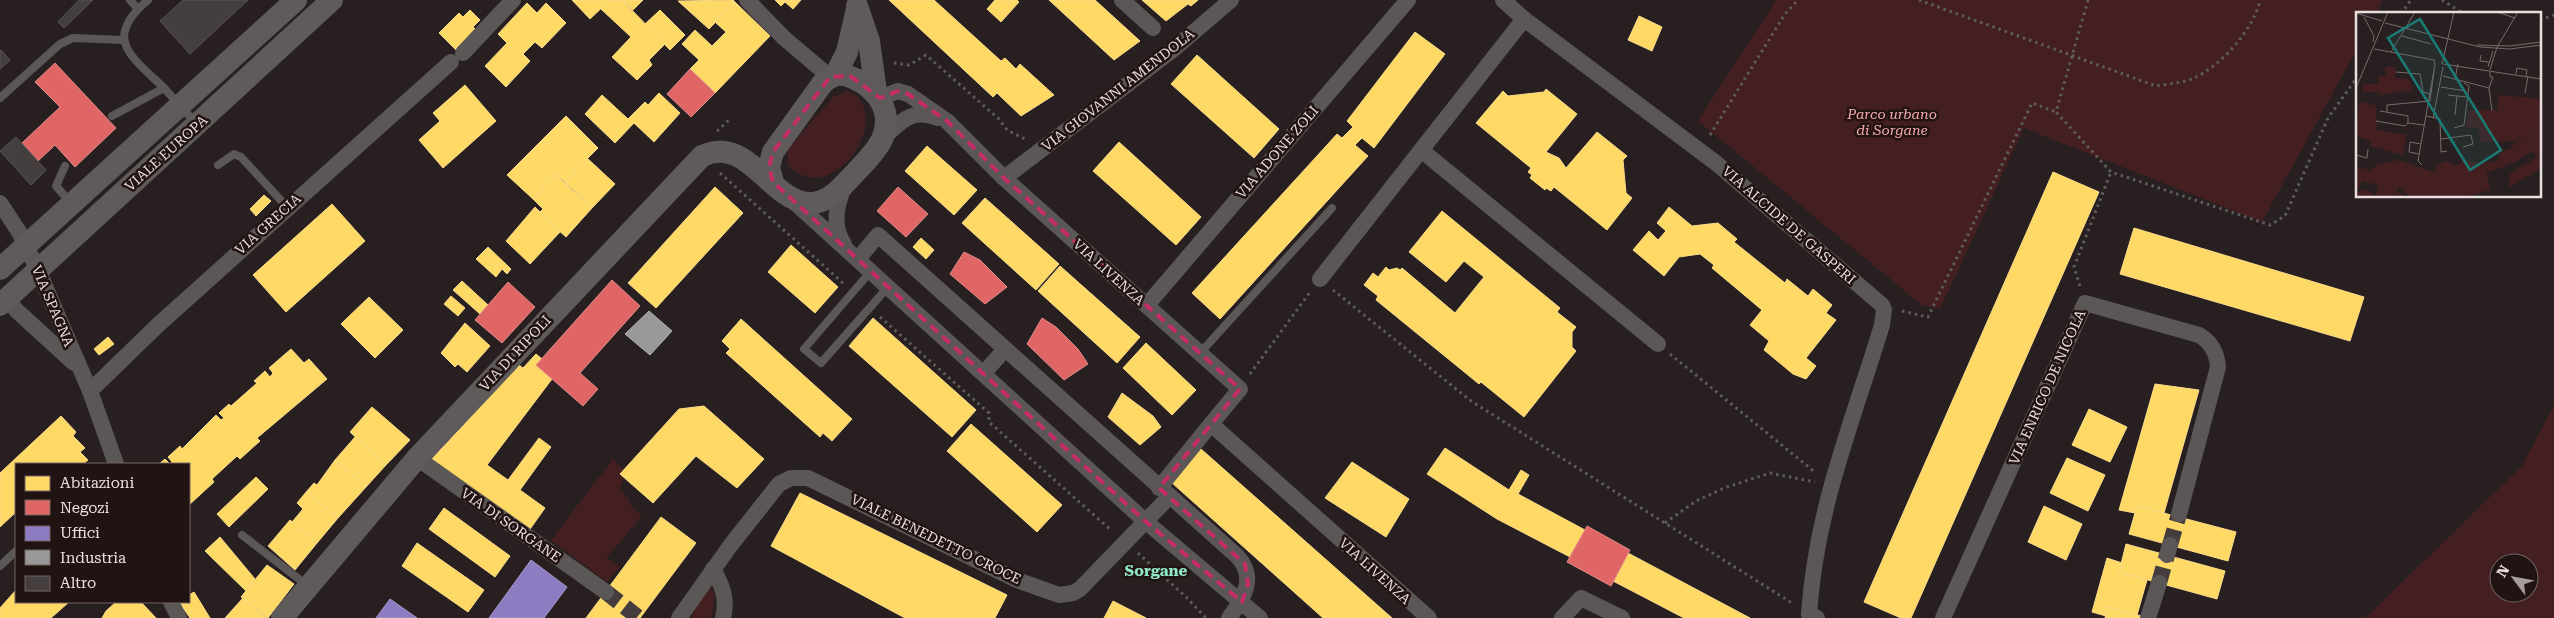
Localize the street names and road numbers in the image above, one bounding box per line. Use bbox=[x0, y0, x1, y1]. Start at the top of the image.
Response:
street label: VIA GIOVANNI AMENDOLA bbox=[1039, 25, 1198, 154]
street label: VIA ADONE ZOLI bbox=[1232, 102, 1322, 202]
street label: VIALE EUROPA bbox=[122, 112, 211, 194]
street label: VIA ALCIDE DE GASPERI bbox=[1719, 163, 1859, 287]
street label: VIA GRECIA bbox=[232, 190, 304, 258]
street label: VIA LIVENZA bbox=[1070, 236, 1148, 308]
street label: VIA SPAGNA bbox=[29, 263, 77, 349]
street label: VIA ENRICO DE NICOLA bbox=[2006, 307, 2088, 467]
street label: VIA DI RIPOLI bbox=[476, 312, 554, 394]
street label: VIA DI SORGANE bbox=[458, 485, 564, 565]
street label: VIALE BENEDETTO CROCE bbox=[848, 491, 1024, 587]
street label: VIA LIVENZA bbox=[1336, 535, 1414, 607]

